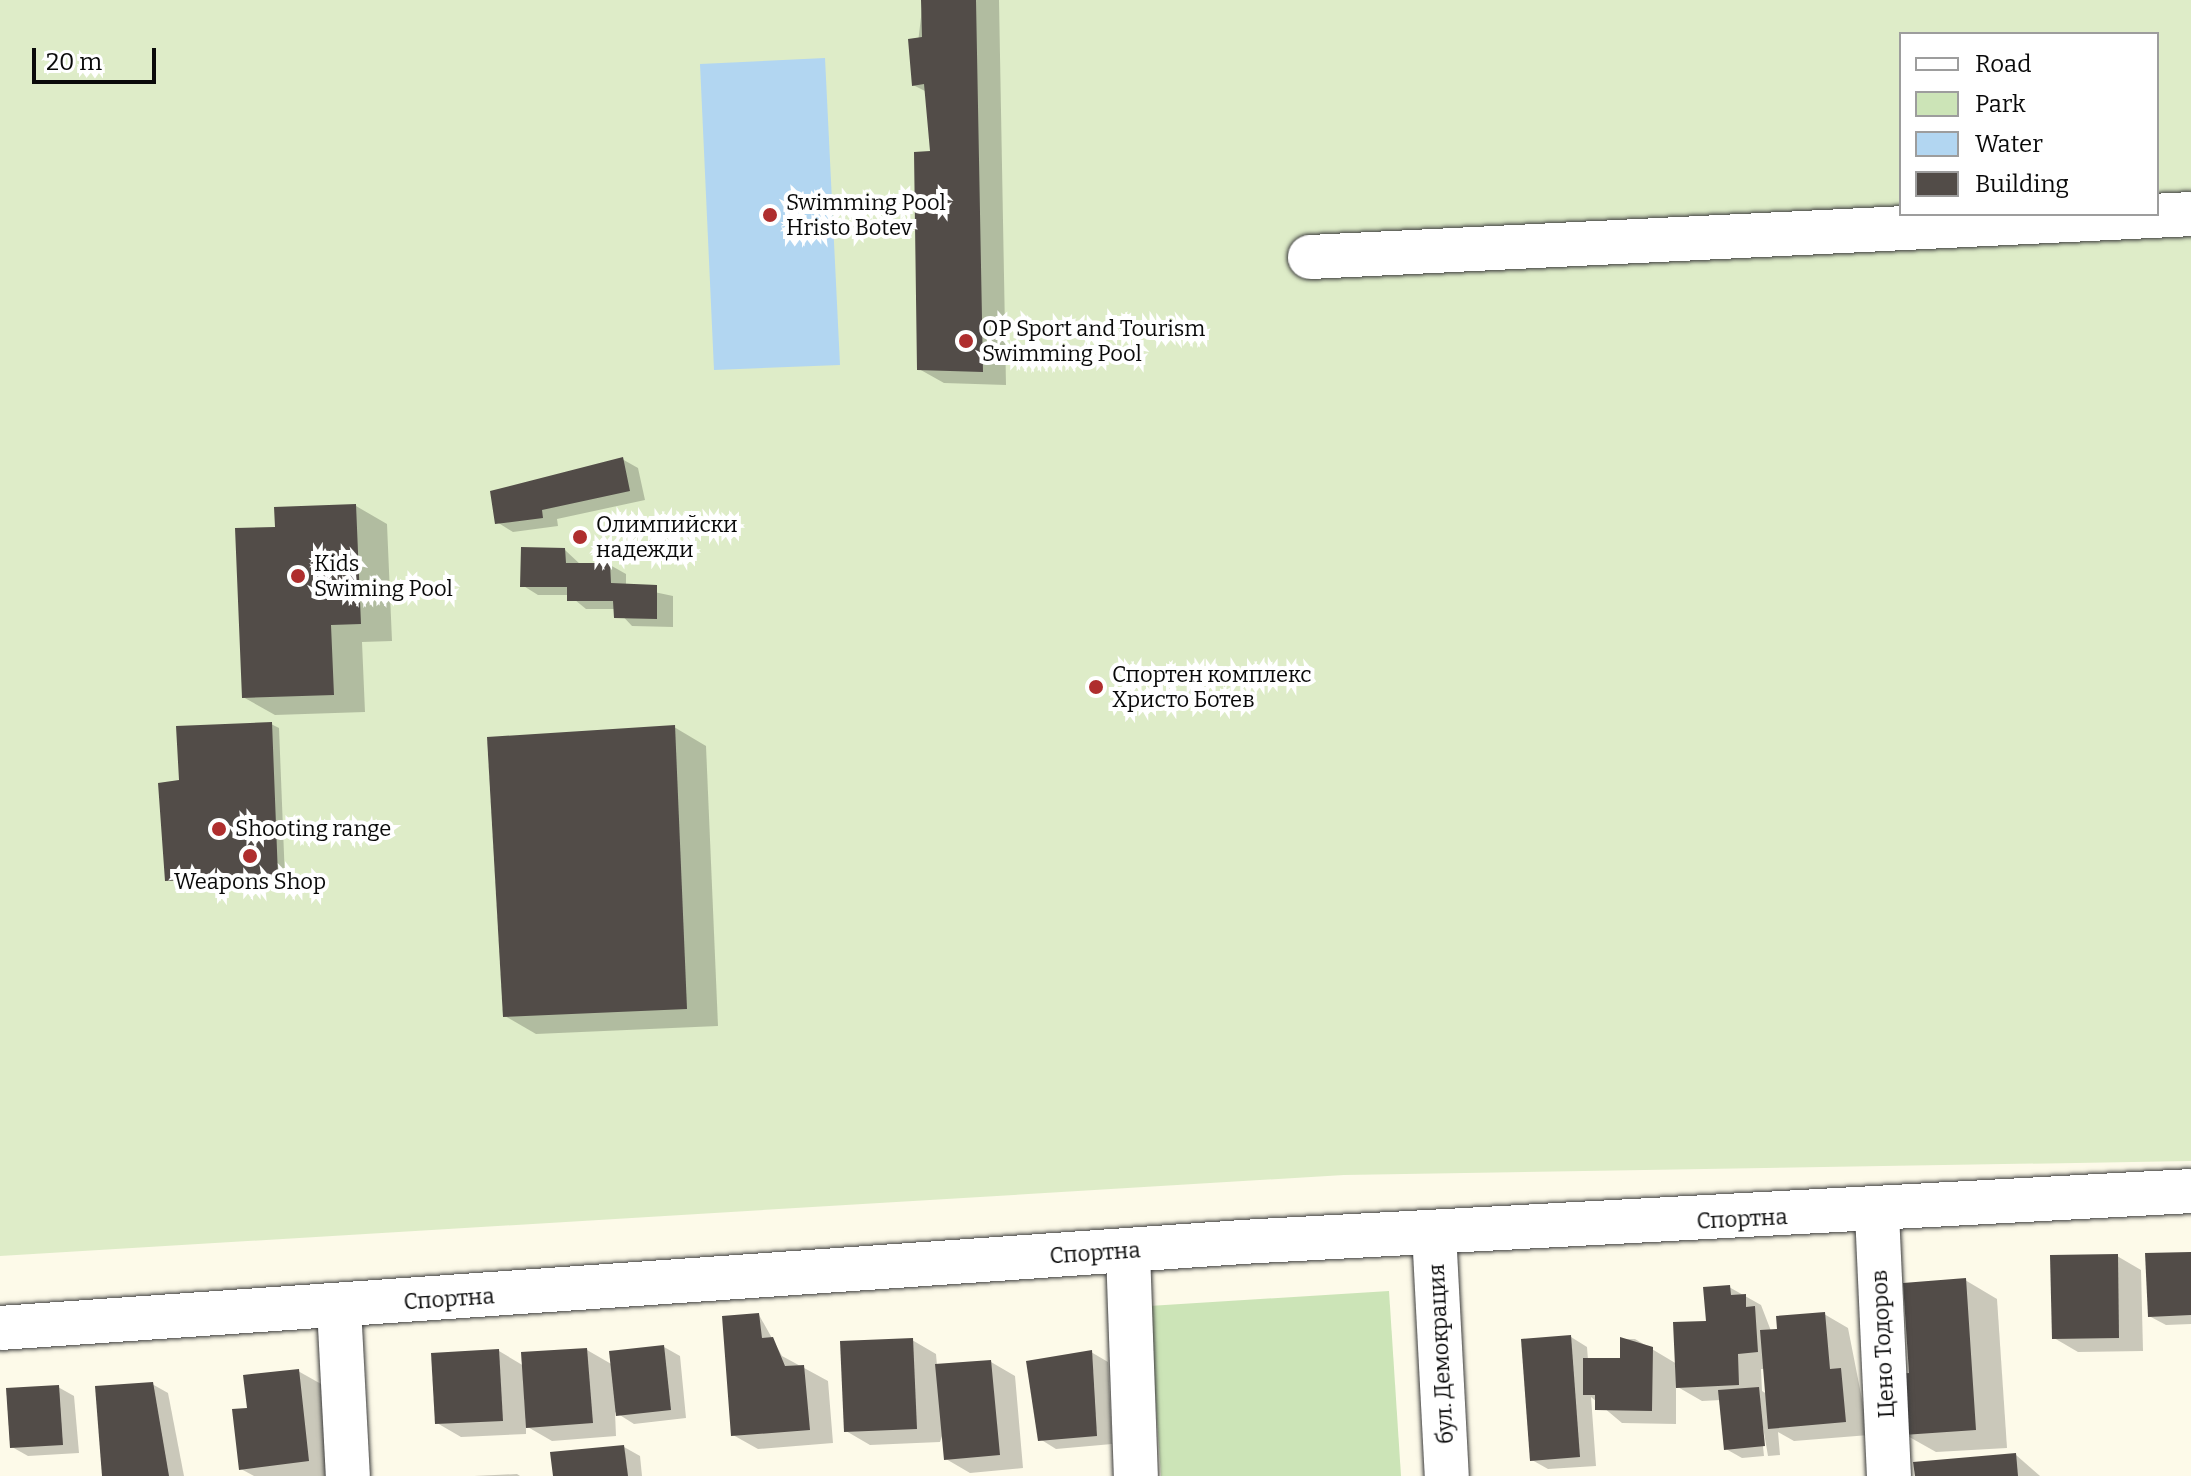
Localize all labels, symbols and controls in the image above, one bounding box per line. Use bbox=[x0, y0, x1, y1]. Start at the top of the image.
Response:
scale bar bbox=[36, 32, 160, 82]
legend bbox=[1899, 32, 2159, 216]
text: 20 m bbox=[46, 48, 102, 76]
text: Road bbox=[1975, 50, 2031, 78]
text: Park bbox=[1975, 90, 2026, 118]
text: Water bbox=[1975, 130, 2043, 158]
text: Building bbox=[1975, 170, 2069, 198]
place label: Swimming Pool Hristo Botev bbox=[786, 189, 946, 240]
marker: Swimming Pool Hristo Botev bbox=[761, 206, 779, 224]
place label: OP Sport and Tourism Swimming Pool bbox=[982, 315, 1205, 366]
marker: OP Sport and Tourism Swimming Pool bbox=[957, 332, 975, 350]
place label: Олимпийски надежди bbox=[596, 511, 738, 562]
marker: Олимпийски надежди bbox=[571, 528, 589, 546]
place label: Kids Swiming Pool bbox=[314, 550, 453, 602]
marker: Kids Swiming Pool bbox=[289, 567, 307, 585]
place label: Спортен комплекс Христо Ботев bbox=[1112, 661, 1312, 712]
marker: Спортен комплекс Христо Ботев bbox=[1087, 678, 1105, 696]
place label: Shooting range bbox=[235, 816, 391, 842]
marker: Shooting range bbox=[210, 820, 228, 838]
marker: Weapons Shop bbox=[241, 847, 259, 865]
place label: Weapons Shop bbox=[174, 869, 326, 895]
street label: Спортна bbox=[1696, 1203, 1788, 1235]
street label: Спортна bbox=[1049, 1237, 1141, 1269]
street label: бул. Демокрация bbox=[1423, 1263, 1459, 1445]
street label: Цено Тодоров bbox=[1866, 1269, 1900, 1419]
street label: Спортна bbox=[403, 1283, 495, 1315]

